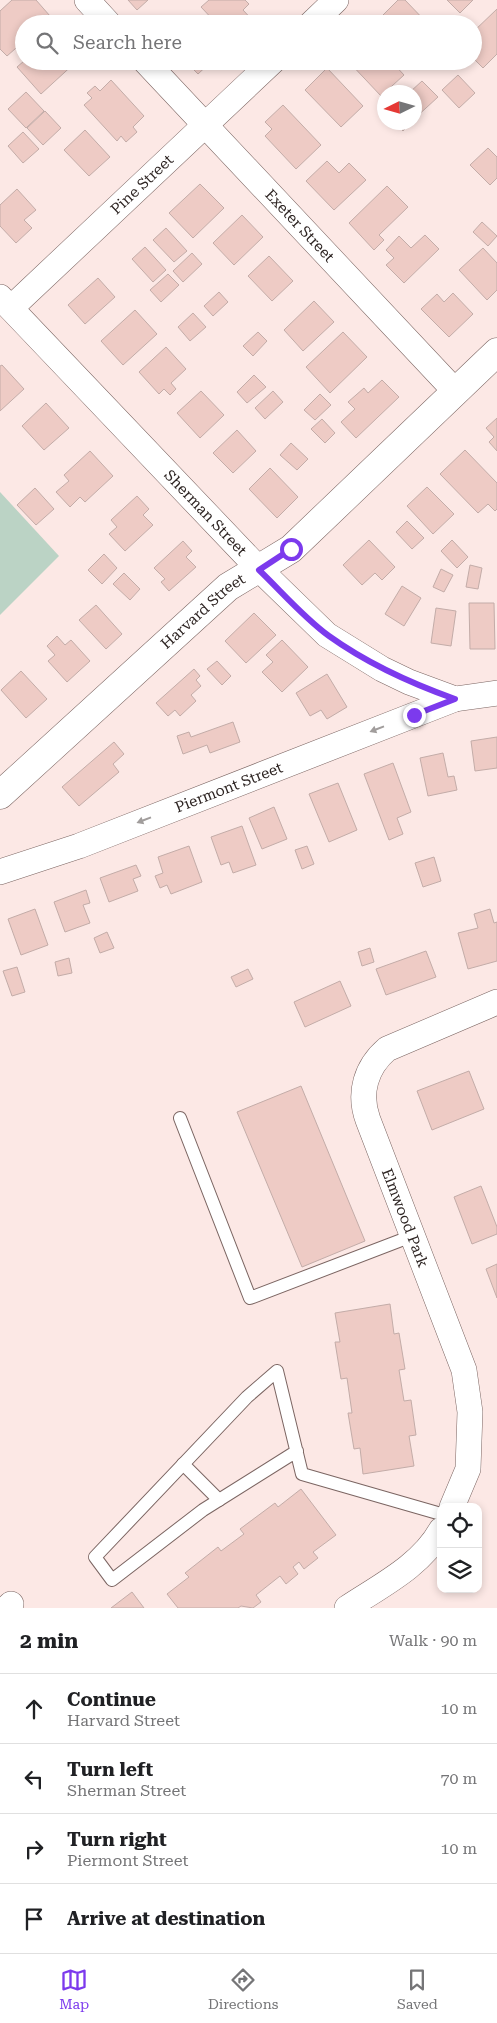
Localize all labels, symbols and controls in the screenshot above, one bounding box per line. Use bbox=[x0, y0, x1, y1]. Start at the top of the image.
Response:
search box bbox=[15, 15, 482, 70]
icon: search bbox=[33, 29, 61, 57]
text: Search here bbox=[73, 31, 182, 54]
north arrow bbox=[377, 85, 422, 130]
street label: Pine Street bbox=[107, 151, 177, 218]
street label: Exeter Street bbox=[261, 186, 338, 266]
street label: Sherman Street bbox=[160, 466, 251, 560]
route start bbox=[280, 538, 303, 561]
street label: Harvard Street bbox=[157, 570, 249, 653]
route end bbox=[403, 704, 426, 727]
one-way arrow bbox=[369, 725, 384, 733]
street label: Piermont Street bbox=[172, 758, 286, 817]
one-way arrow bbox=[136, 816, 151, 824]
street label: Elmwood Park bbox=[378, 1166, 432, 1271]
map controls bbox=[437, 1503, 482, 1593]
button: locate bbox=[437, 1503, 482, 1548]
button: layers bbox=[437, 1548, 482, 1593]
text: 2 min bbox=[20, 1629, 78, 1653]
text: Walk · 90 m bbox=[389, 1631, 477, 1650]
text: Continue bbox=[67, 1688, 156, 1711]
icon: ahead bbox=[20, 1695, 48, 1723]
text: 10 m bbox=[440, 1699, 477, 1718]
text: Harvard Street bbox=[67, 1711, 180, 1730]
text: Turn left bbox=[67, 1758, 153, 1781]
icon: left bbox=[20, 1765, 48, 1793]
text: 70 m bbox=[440, 1769, 477, 1788]
text: Sherman Street bbox=[67, 1781, 186, 1800]
text: Turn right bbox=[67, 1828, 167, 1851]
icon: right bbox=[20, 1835, 48, 1863]
text: 10 m bbox=[440, 1839, 477, 1858]
text: Piermont Street bbox=[67, 1851, 188, 1870]
icon: arrive bbox=[20, 1905, 48, 1933]
text: Arrive at destination bbox=[67, 1907, 265, 1930]
tab: Map bbox=[59, 1966, 89, 2012]
tab: Directions bbox=[208, 1966, 278, 2012]
tab: Saved bbox=[397, 1966, 438, 2012]

